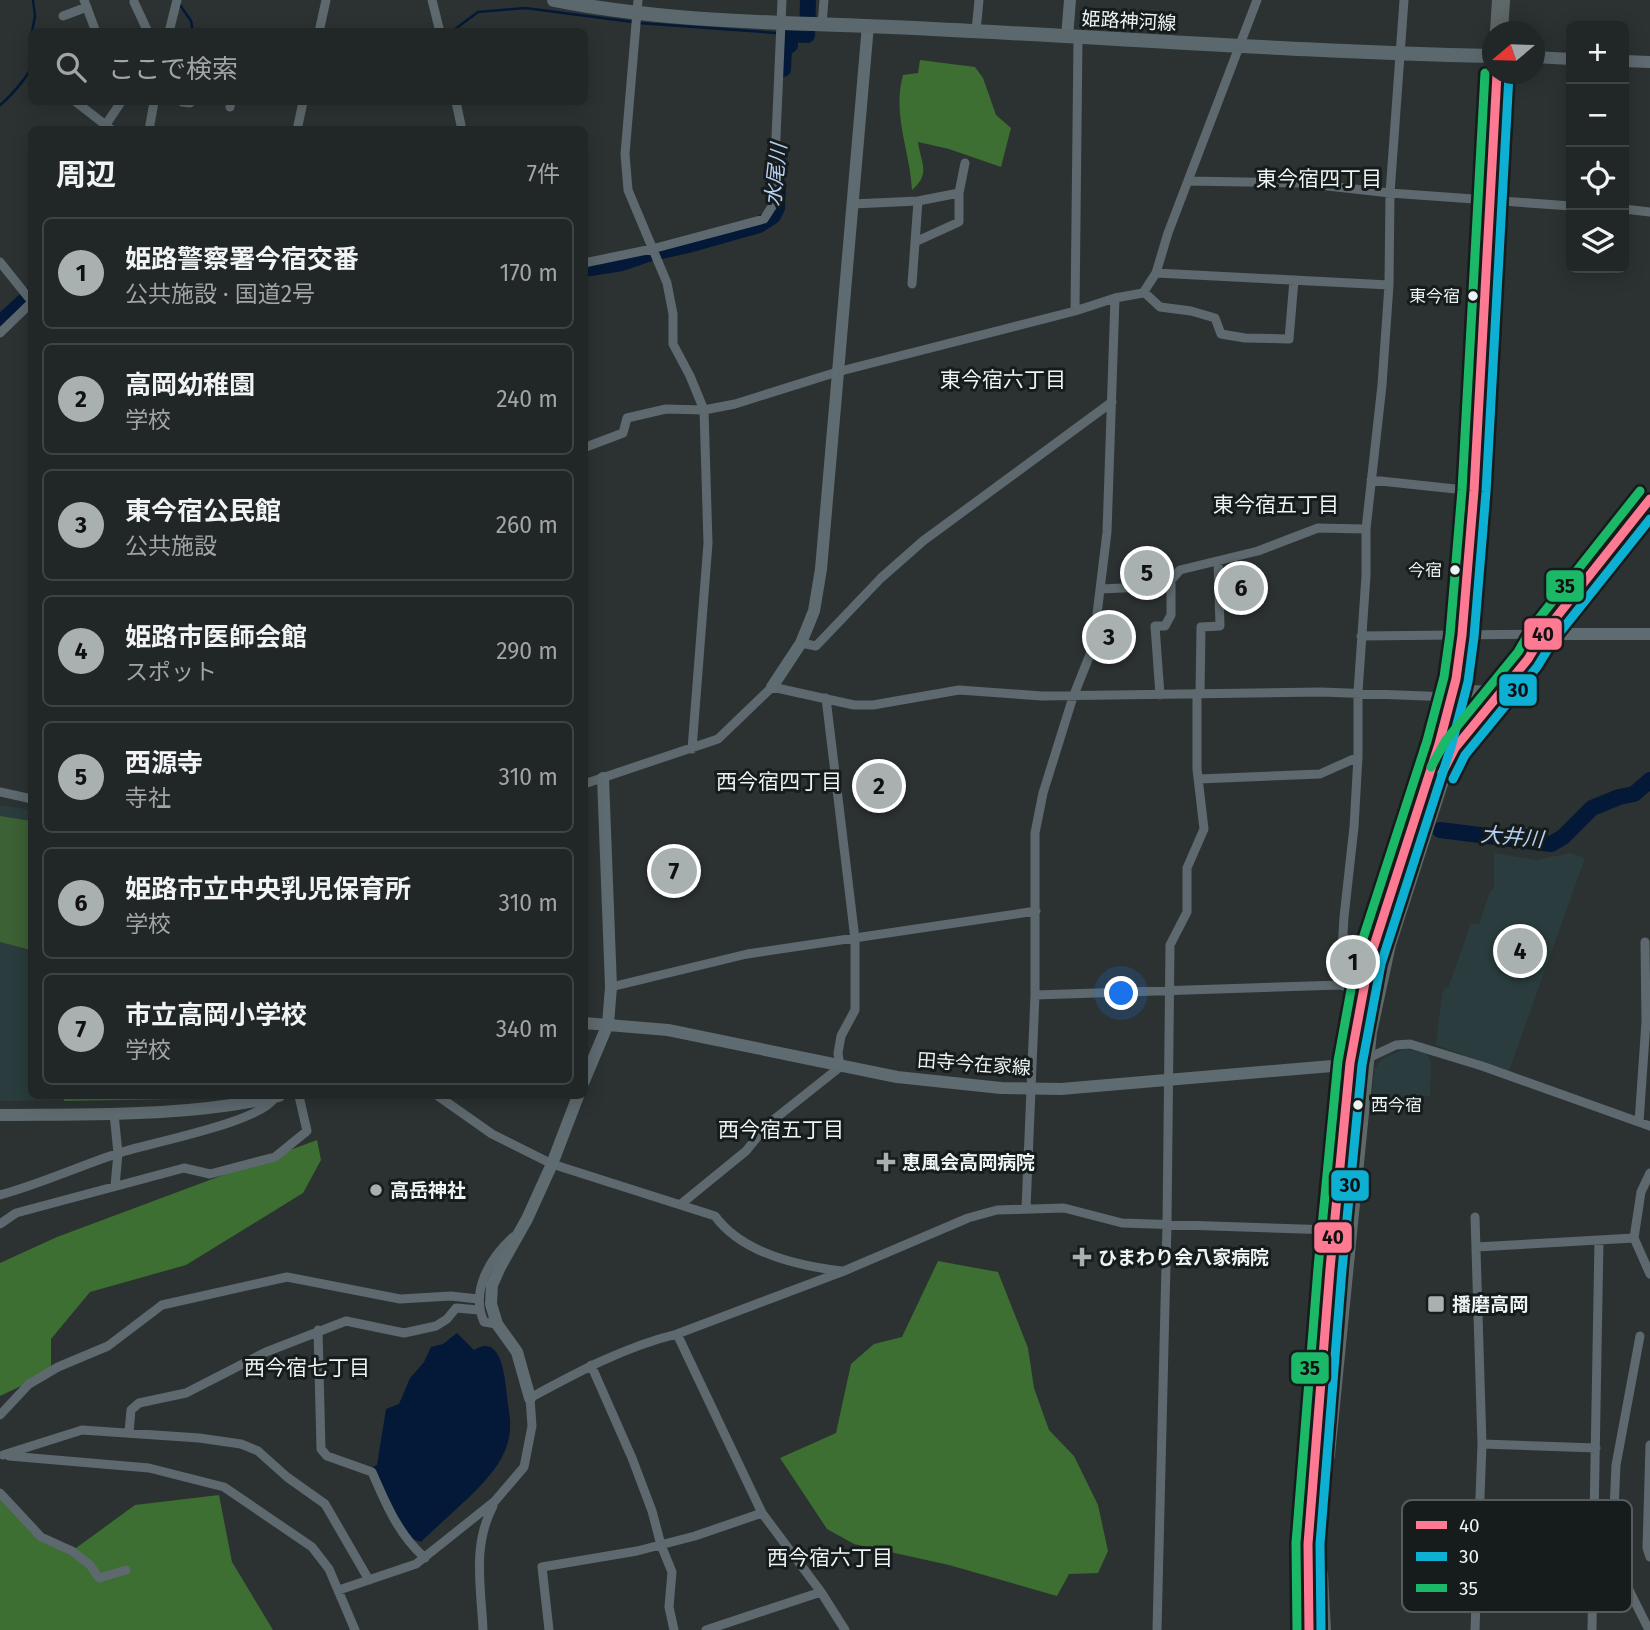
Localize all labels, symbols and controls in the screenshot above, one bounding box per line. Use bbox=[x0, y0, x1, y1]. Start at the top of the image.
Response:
street label: 姫路神河線 bbox=[1081, 7, 1177, 35]
north arrow bbox=[1482, 21, 1545, 84]
map controls bbox=[1566, 21, 1629, 273]
button: + bbox=[1566, 21, 1629, 84]
search box bbox=[28, 28, 588, 105]
icon: search bbox=[52, 48, 90, 86]
text: ここで検索 bbox=[108, 54, 238, 85]
button: − bbox=[1566, 84, 1629, 147]
water label: 水尾川 bbox=[760, 140, 792, 208]
button: locate bbox=[1566, 147, 1629, 210]
text: 周辺 bbox=[56, 157, 116, 193]
text: 7件 bbox=[527, 160, 560, 188]
district label: 東今宿四丁目 bbox=[1256, 166, 1382, 192]
button: layers bbox=[1566, 210, 1629, 273]
text: 姫路警察署今宿交番 bbox=[125, 244, 359, 275]
text: 1 bbox=[76, 259, 86, 287]
text: 170 m bbox=[499, 259, 558, 287]
text: 公共施設 · 国道2号 bbox=[125, 280, 315, 308]
place label: 東今宿 bbox=[1409, 286, 1460, 307]
marker: 東今宿 bbox=[1466, 289, 1480, 303]
district label: 東今宿六丁目 bbox=[940, 367, 1066, 393]
text: 高岡幼稚園 bbox=[125, 370, 255, 401]
text: 2 bbox=[75, 385, 87, 413]
text: 240 m bbox=[496, 385, 558, 413]
text: 学校 bbox=[125, 406, 171, 434]
district label: 東今宿五丁目 bbox=[1213, 492, 1339, 518]
text: 東今宿公民館 bbox=[125, 496, 281, 527]
text: 3 bbox=[75, 511, 87, 539]
text: 260 m bbox=[496, 511, 558, 539]
text: 公共施設 bbox=[125, 532, 217, 560]
pin: 5 bbox=[1124, 547, 1170, 599]
place label: 今宿 bbox=[1408, 560, 1442, 581]
pin: 6 bbox=[1218, 562, 1264, 614]
marker: 今宿 bbox=[1448, 563, 1462, 577]
line badge: 35 bbox=[1545, 569, 1585, 603]
text: 35 bbox=[1554, 575, 1575, 598]
pin: 3 bbox=[1086, 611, 1132, 663]
line badge: 40 bbox=[1523, 617, 1563, 651]
text: 姫路市医師会館 bbox=[125, 622, 307, 653]
text: 40 bbox=[1532, 623, 1554, 646]
text: 4 bbox=[75, 637, 88, 665]
text: 290 m bbox=[496, 637, 558, 665]
text: スポット bbox=[125, 658, 217, 686]
line badge: 30 bbox=[1498, 673, 1538, 707]
text: 30 bbox=[1507, 679, 1529, 702]
text: 西源寺 bbox=[125, 748, 203, 779]
pin: 2 bbox=[856, 760, 902, 812]
text: 5 bbox=[75, 763, 87, 791]
text: 310 m bbox=[498, 763, 558, 791]
district label: 西今宿四丁目 bbox=[716, 769, 842, 795]
text: 寺社 bbox=[125, 784, 171, 812]
water label: 大井川 bbox=[1479, 821, 1547, 853]
pin: 7 bbox=[651, 845, 697, 897]
text: 姫路市立中央乳児保育所 bbox=[125, 874, 411, 905]
text: 6 bbox=[75, 889, 87, 917]
text: 310 m bbox=[498, 889, 558, 917]
text: 学校 bbox=[125, 910, 171, 938]
pin: 4 bbox=[1497, 925, 1543, 977]
pin: 1 bbox=[1330, 936, 1376, 988]
your location bbox=[1104, 976, 1138, 1010]
text: 市立高岡小学校 bbox=[125, 1000, 307, 1031]
text: 7 bbox=[76, 1015, 86, 1043]
text: 340 m bbox=[496, 1015, 558, 1043]
text: 学校 bbox=[125, 1036, 171, 1064]
street label: 田寺今在家線 bbox=[916, 1049, 1032, 1079]
place label: 西今宿 bbox=[1371, 1095, 1422, 1116]
marker: 西今宿 bbox=[1351, 1098, 1365, 1112]
district label: 西今宿五丁目 bbox=[718, 1117, 844, 1143]
place label: 恵風会高岡病院 bbox=[902, 1151, 1035, 1174]
marker: 恵風会高岡病院 bbox=[876, 1152, 896, 1172]
line badge: 30 bbox=[1330, 1169, 1370, 1202]
text: 30 bbox=[1339, 1174, 1361, 1197]
place label: 高岳神社 bbox=[390, 1179, 466, 1202]
marker: 高岳神社 bbox=[368, 1182, 384, 1198]
line badge: 40 bbox=[1313, 1221, 1353, 1254]
text: 40 bbox=[1322, 1226, 1344, 1249]
place label: ひまわり会八家病院 bbox=[1098, 1246, 1269, 1269]
marker: ひまわり会八家病院 bbox=[1072, 1247, 1092, 1267]
place label: 播磨高岡 bbox=[1452, 1293, 1528, 1316]
marker: 播磨高岡 bbox=[1426, 1294, 1446, 1314]
line badge: 35 bbox=[1290, 1351, 1330, 1385]
district label: 西今宿七丁目 bbox=[244, 1355, 370, 1381]
text: 35 bbox=[1299, 1357, 1320, 1380]
legend bbox=[1402, 1500, 1632, 1612]
text: 40 bbox=[1459, 1514, 1480, 1537]
district label: 西今宿六丁目 bbox=[767, 1545, 893, 1571]
text: 30 bbox=[1459, 1545, 1479, 1568]
text: 35 bbox=[1459, 1577, 1478, 1600]

